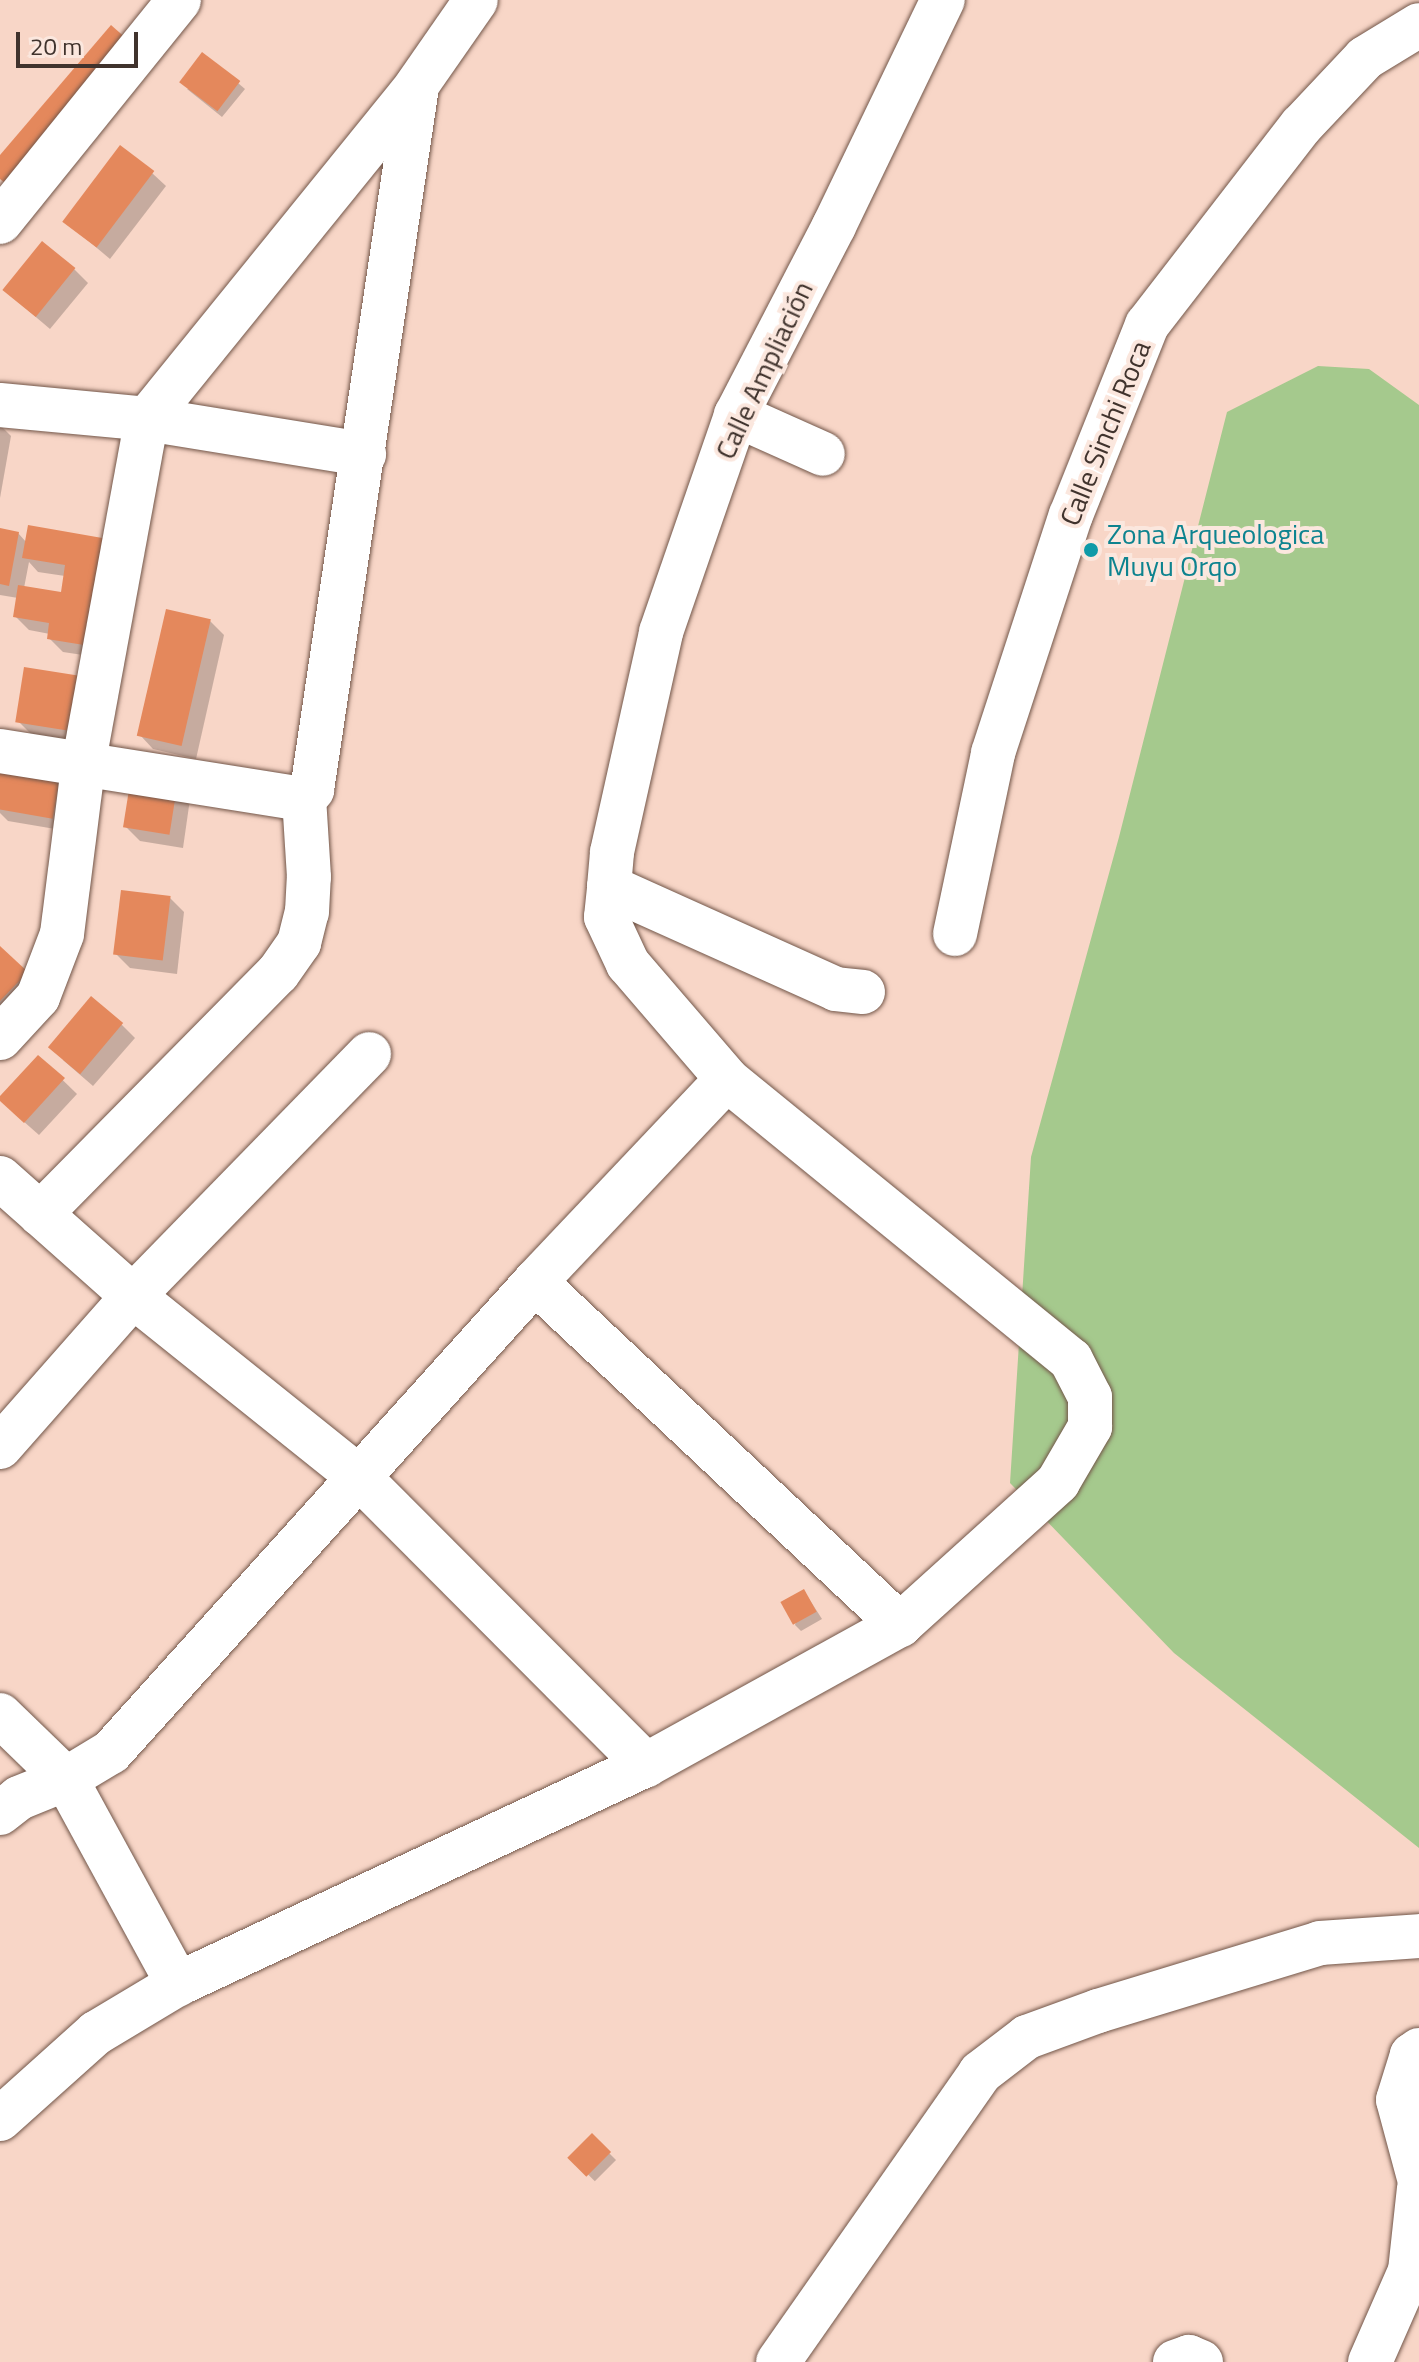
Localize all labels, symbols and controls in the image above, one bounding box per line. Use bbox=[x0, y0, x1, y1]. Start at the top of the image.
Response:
scale bar bbox=[20, 16, 142, 66]
text: 20 m bbox=[30, 28, 82, 64]
street label: Calle Ampliación bbox=[708, 276, 820, 464]
street label: Calle Sinchi Roca bbox=[1053, 336, 1157, 530]
place label: Zona Arqueologica Muyu Orqo bbox=[1107, 517, 1324, 583]
marker: Zona Arqueologica Muyu Orqo bbox=[1082, 541, 1100, 559]

